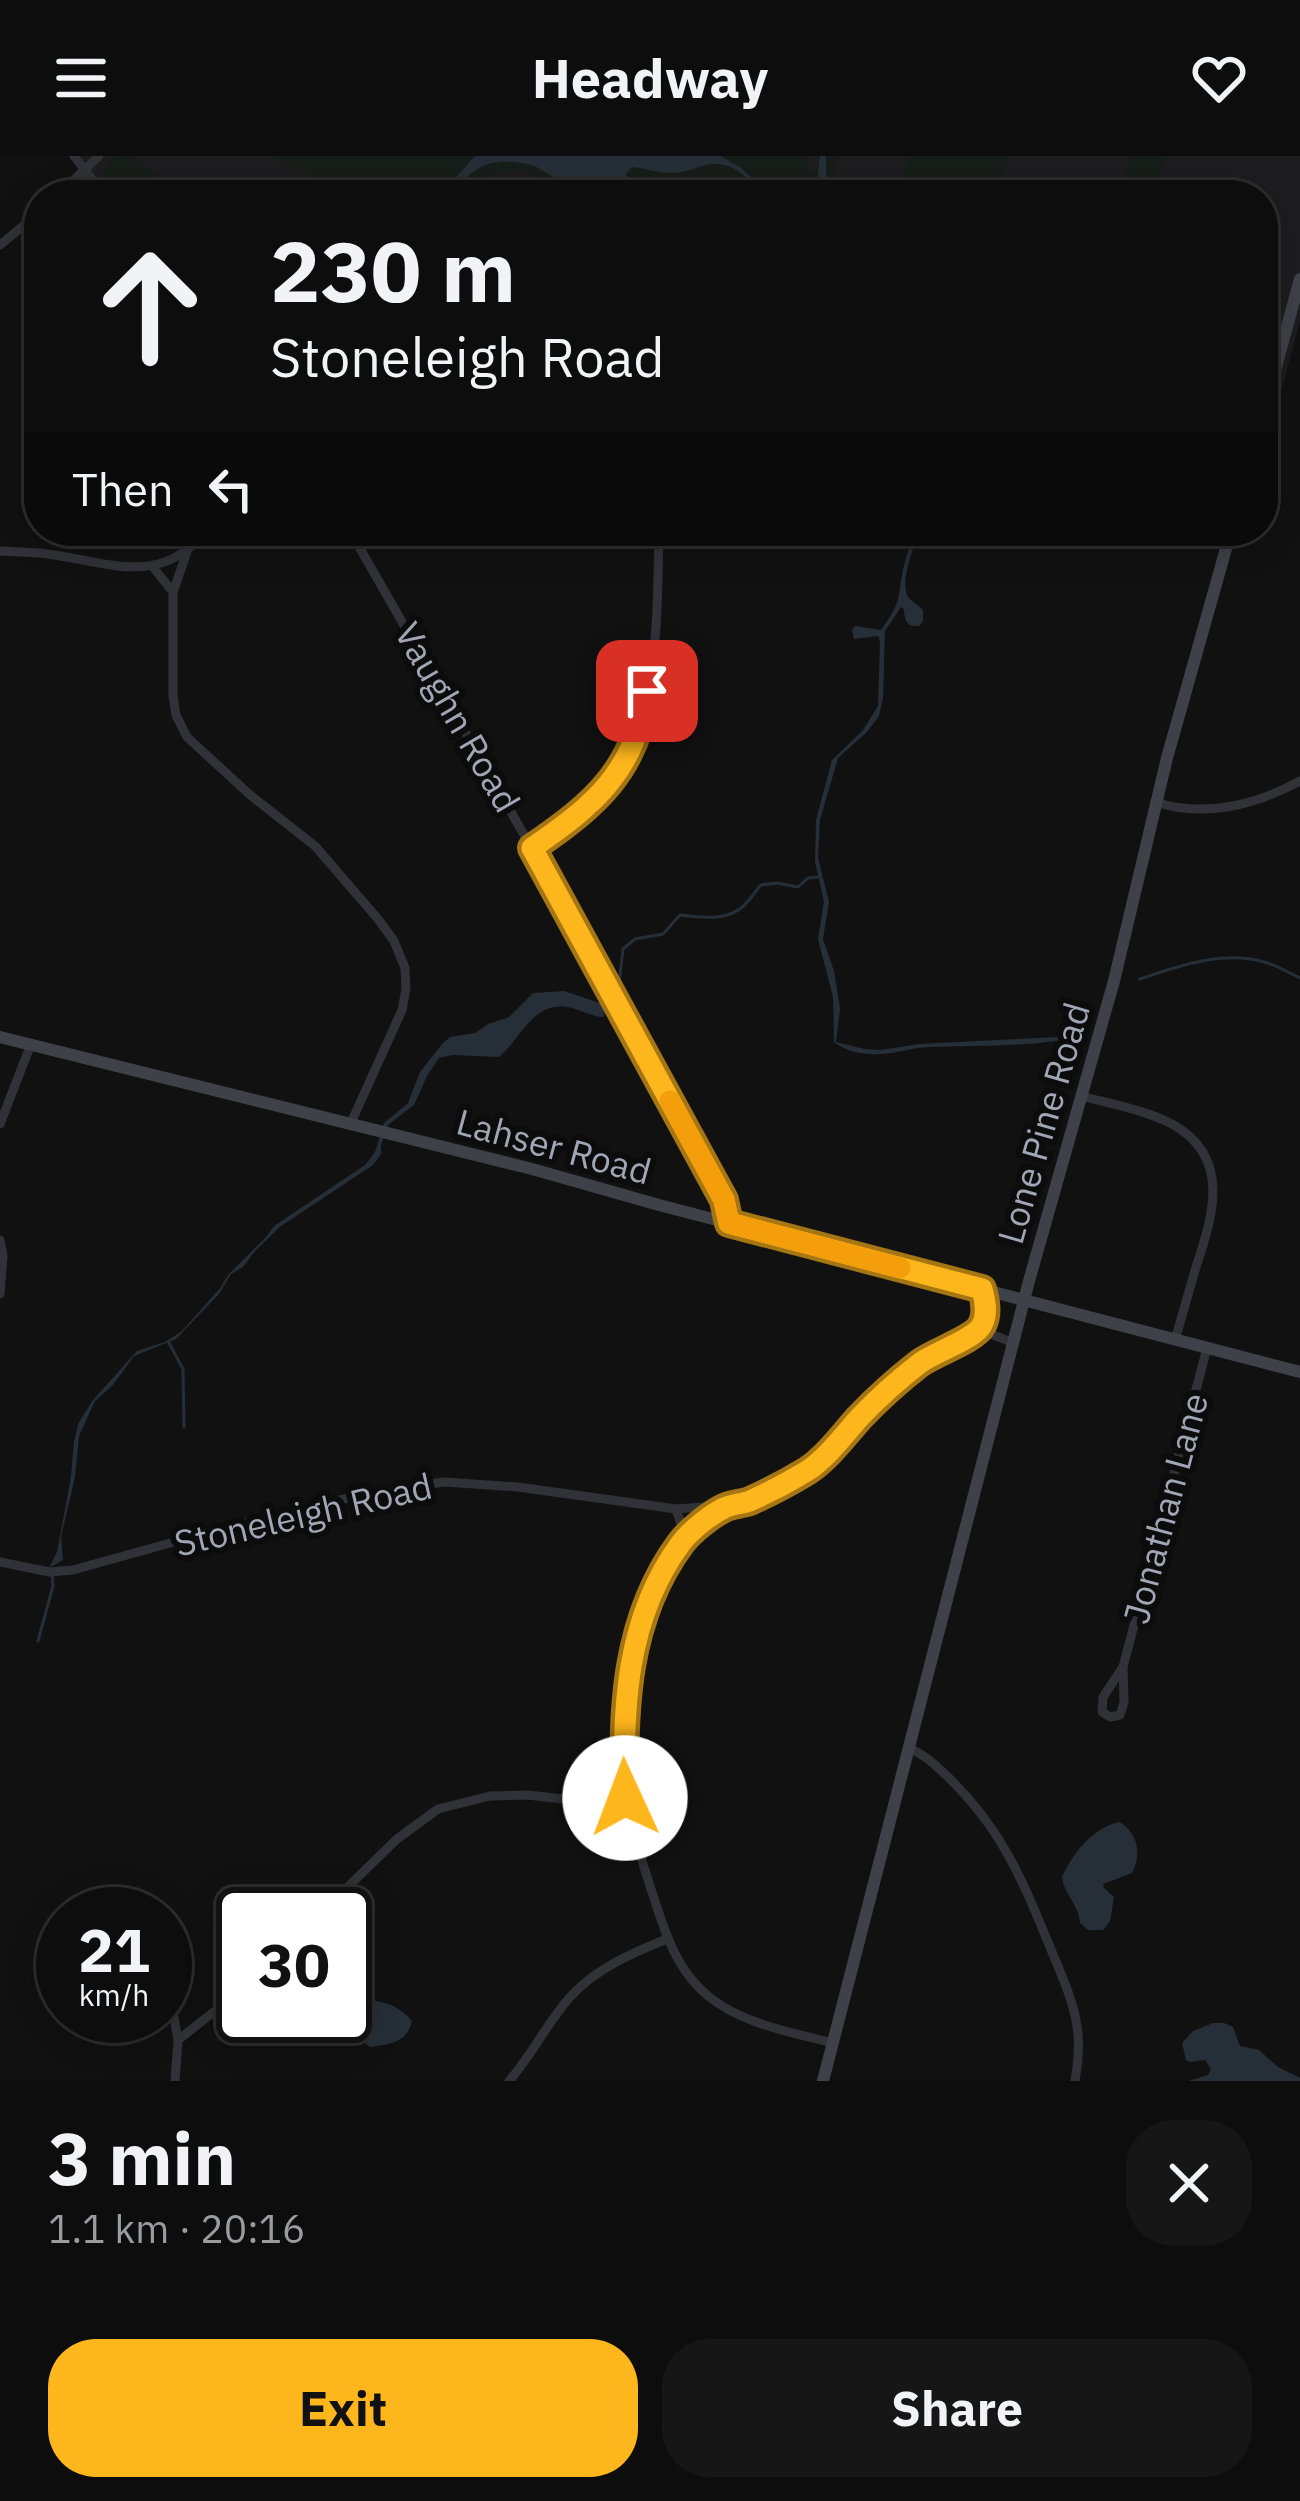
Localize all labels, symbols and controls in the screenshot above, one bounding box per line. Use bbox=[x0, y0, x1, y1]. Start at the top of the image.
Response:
text: Headway bbox=[532, 43, 768, 113]
icon: menu bbox=[48, 45, 114, 111]
icon: heart bbox=[1186, 45, 1252, 111]
text: 230 m bbox=[270, 216, 516, 325]
icon: ahead bbox=[72, 228, 228, 384]
text: Stoneleigh Road bbox=[270, 322, 665, 392]
icon: left bbox=[198, 456, 264, 522]
text: Then bbox=[72, 460, 174, 518]
street label: Vaughn Road bbox=[385, 614, 531, 820]
pin bbox=[596, 640, 698, 742]
icon: arrive bbox=[614, 658, 680, 724]
street label: Lone Pine Road bbox=[986, 997, 1100, 1249]
street label: Lahser Road bbox=[452, 1097, 656, 1195]
street label: Jonathan Lane bbox=[1112, 1388, 1218, 1628]
street label: Stoneleigh Road bbox=[170, 1462, 436, 1566]
position arrow bbox=[562, 1735, 688, 1861]
speed limit sign: 30 bbox=[216, 1887, 372, 2043]
text: 21 bbox=[78, 1910, 150, 1989]
text: km/h bbox=[79, 1975, 149, 2014]
text: 3 min bbox=[48, 2111, 236, 2205]
button: close bbox=[1126, 2120, 1252, 2246]
text: 1.1 km · 20:16 bbox=[48, 2203, 305, 2254]
button: Exit bbox=[48, 2339, 638, 2477]
button: Share bbox=[662, 2339, 1252, 2477]

